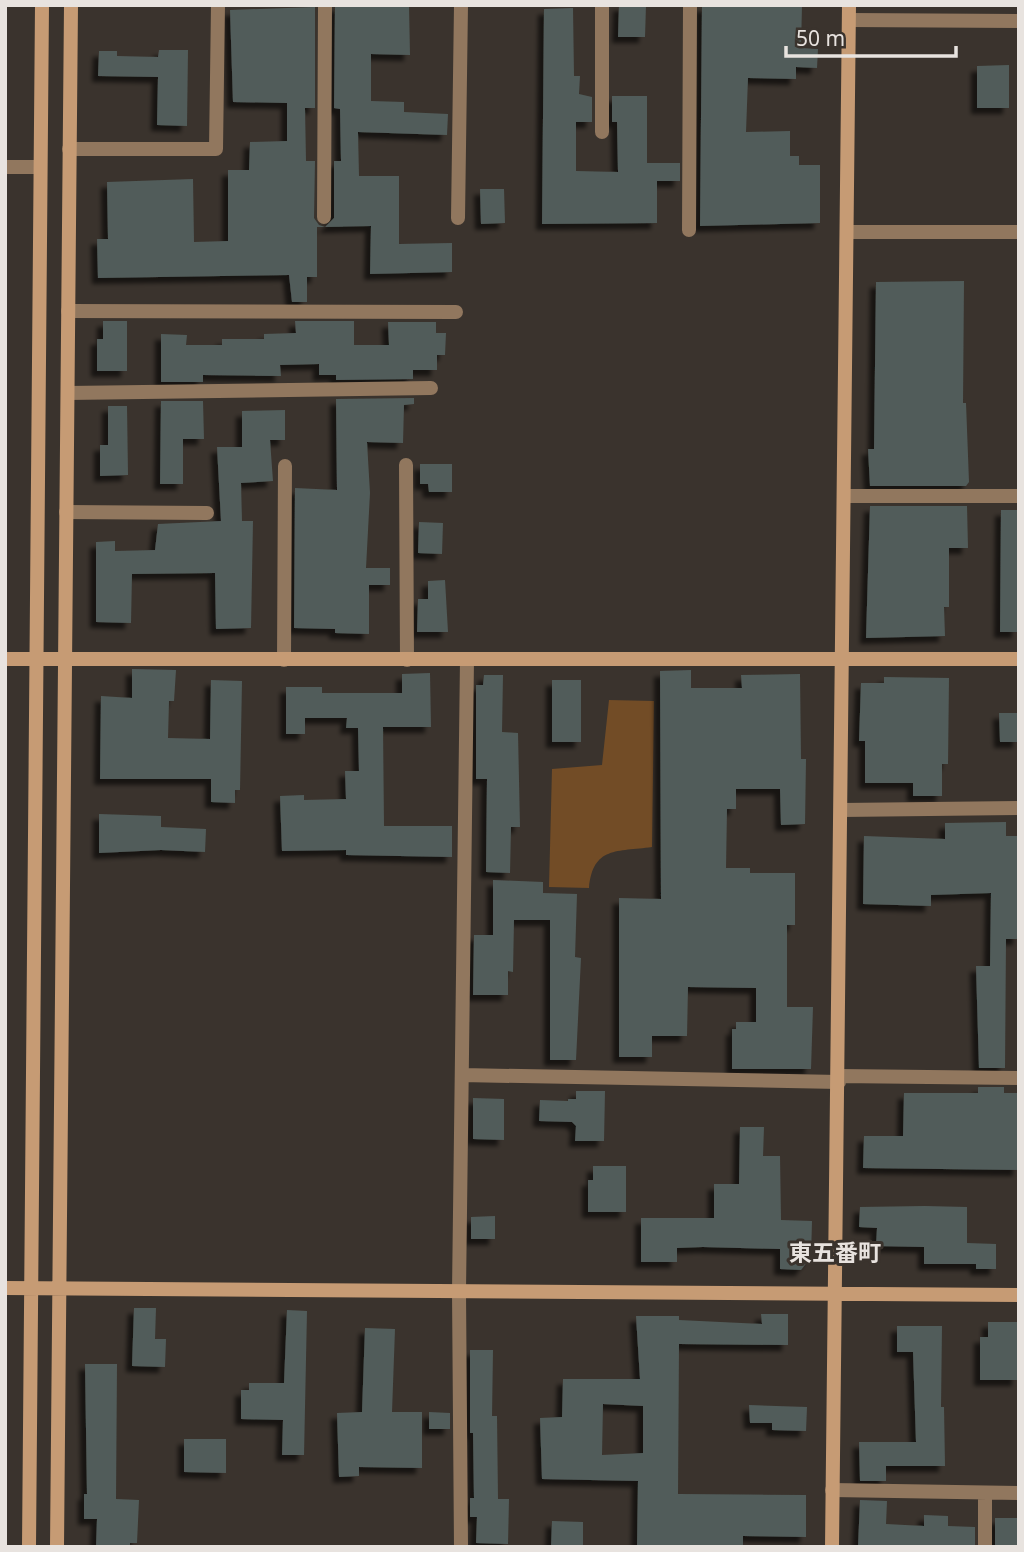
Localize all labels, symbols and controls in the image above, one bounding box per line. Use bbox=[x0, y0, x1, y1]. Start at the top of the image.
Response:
scale bar bbox=[786, 14, 956, 58]
text: 50 m bbox=[796, 24, 845, 52]
district label: 東五番町 bbox=[789, 1236, 881, 1268]

